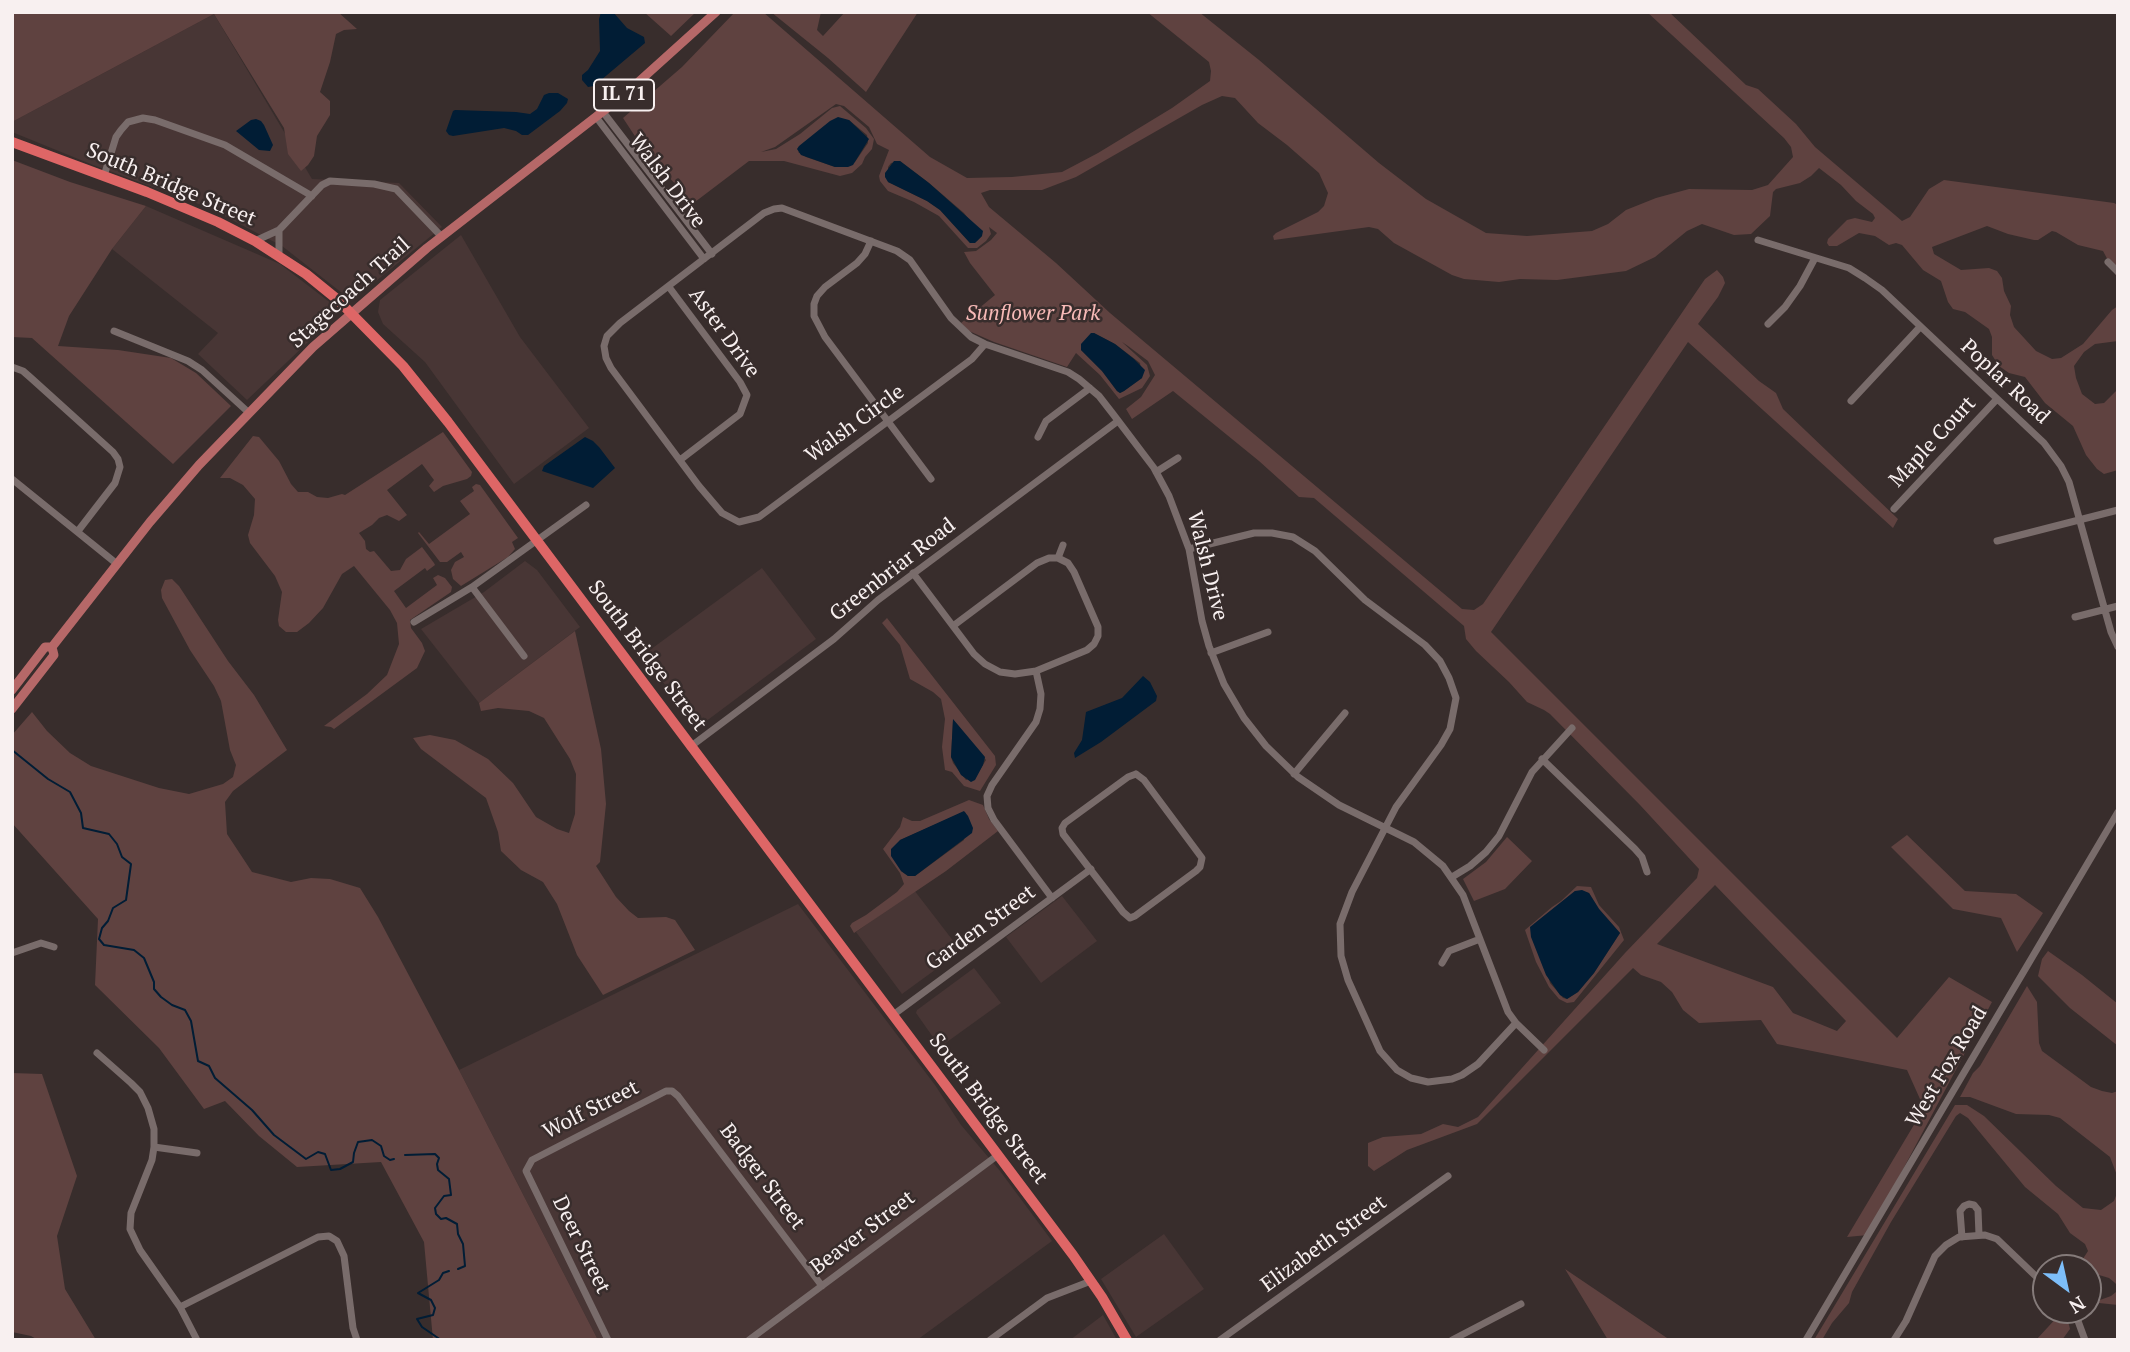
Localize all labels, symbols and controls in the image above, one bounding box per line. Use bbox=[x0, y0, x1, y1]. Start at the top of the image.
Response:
road number: IL 71 bbox=[594, 80, 654, 110]
street label: Walsh Drive bbox=[623, 129, 711, 233]
street label: South Bridge Street bbox=[82, 138, 260, 232]
street label: Stagecoach Trail bbox=[284, 232, 416, 354]
street label: Aster Drive bbox=[683, 283, 765, 383]
park label: Sunflower Park bbox=[966, 301, 1100, 327]
street label: Poplar Road bbox=[1955, 334, 2055, 430]
street label: Walsh Circle bbox=[801, 380, 909, 468]
street label: Maple Court bbox=[1884, 391, 1982, 493]
street label: Walsh Drive bbox=[1181, 509, 1233, 623]
street label: Greenbriar Road bbox=[825, 513, 961, 627]
street label: South Bridge Street bbox=[582, 576, 712, 736]
street label: Garden Street bbox=[921, 880, 1041, 976]
street label: West Fox Road bbox=[1901, 1002, 1993, 1132]
street label: South Bridge Street bbox=[923, 1029, 1053, 1189]
street label: Wolf Street bbox=[539, 1075, 643, 1145]
street label: Badger Street bbox=[714, 1119, 810, 1235]
street label: Beaver Street bbox=[806, 1186, 920, 1280]
street label: Elizabeth Street bbox=[1256, 1190, 1392, 1298]
street label: Deer Street bbox=[547, 1192, 615, 1298]
north arrow bbox=[2032, 1254, 2102, 1324]
text: N bbox=[2065, 1291, 2090, 1320]

